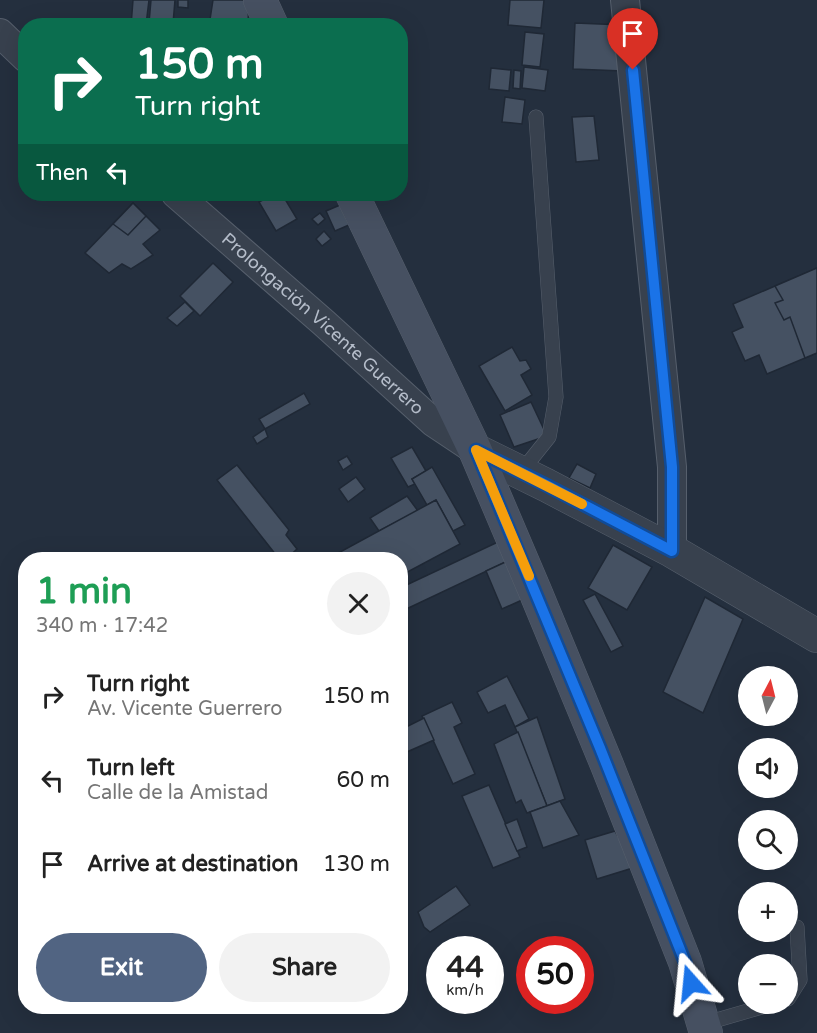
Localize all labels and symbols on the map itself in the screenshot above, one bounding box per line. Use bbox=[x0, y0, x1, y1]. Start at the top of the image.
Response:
pin bbox=[607, 8, 658, 70]
street label: Prolongación Vicente Guerrero bbox=[217, 228, 429, 419]
north arrow bbox=[738, 666, 798, 726]
speed limit sign: 50 bbox=[516, 936, 594, 1014]
position arrow bbox=[659, 951, 723, 1015]

